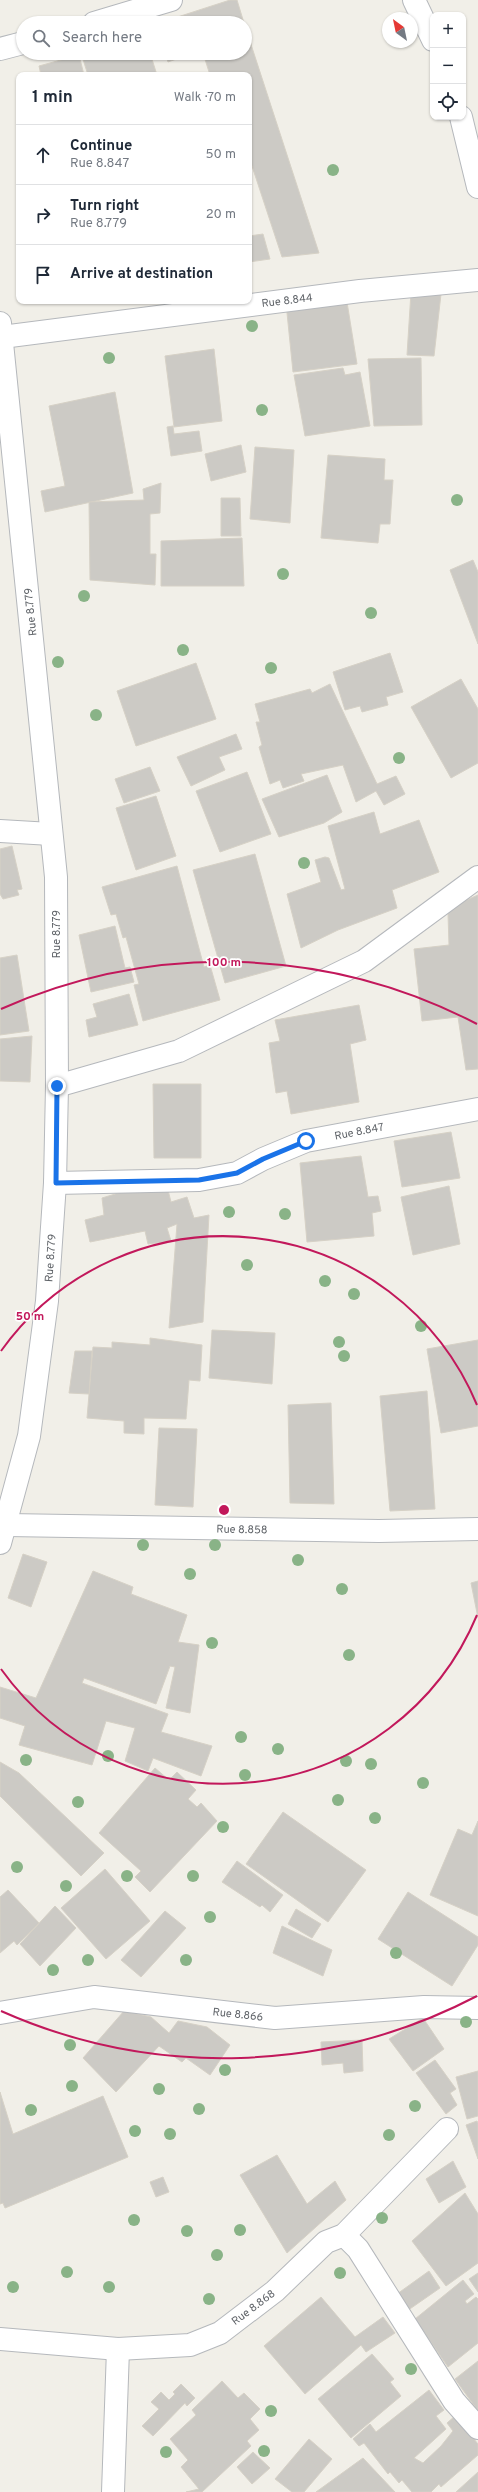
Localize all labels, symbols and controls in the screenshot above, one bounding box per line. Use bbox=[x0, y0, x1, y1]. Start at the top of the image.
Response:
north arrow bbox=[382, 12, 418, 48]
map controls bbox=[430, 12, 466, 120]
button: + bbox=[430, 12, 466, 48]
search box bbox=[16, 16, 252, 60]
icon: search bbox=[30, 27, 52, 49]
text: Search here bbox=[62, 29, 142, 48]
button: − bbox=[430, 48, 466, 84]
button: locate bbox=[430, 84, 466, 120]
text: 1 min bbox=[32, 87, 73, 109]
text: Walk · 70 m bbox=[174, 90, 236, 106]
text: Continue bbox=[70, 137, 132, 156]
icon: ahead bbox=[32, 144, 54, 166]
text: 50 m bbox=[206, 147, 236, 163]
text: Rue 8.847 bbox=[70, 156, 129, 172]
text: Turn right bbox=[70, 197, 139, 216]
icon: right bbox=[32, 204, 54, 226]
text: 20 m bbox=[206, 207, 236, 223]
text: Rue 8.779 bbox=[70, 216, 127, 232]
icon: arrive bbox=[32, 264, 54, 286]
text: Arrive at destination bbox=[70, 265, 213, 284]
street label: Rue 8.844 bbox=[261, 291, 314, 311]
street label: Rue 8.779 bbox=[22, 587, 40, 637]
street label: Rue 8.779 bbox=[50, 910, 64, 958]
text: 100 m bbox=[207, 955, 241, 971]
route end bbox=[48, 1077, 66, 1095]
street label: Rue 8.847 bbox=[333, 1120, 385, 1144]
route start bbox=[297, 1132, 315, 1150]
street label: Rue 8.779 bbox=[42, 1233, 60, 1283]
text: 50 m bbox=[16, 1309, 44, 1325]
centre of rings bbox=[217, 1503, 231, 1517]
street label: Rue 8.858 bbox=[216, 1523, 268, 1537]
street label: Rue 8.866 bbox=[212, 2005, 264, 2025]
street label: Rue 8.868 bbox=[229, 2287, 278, 2329]

